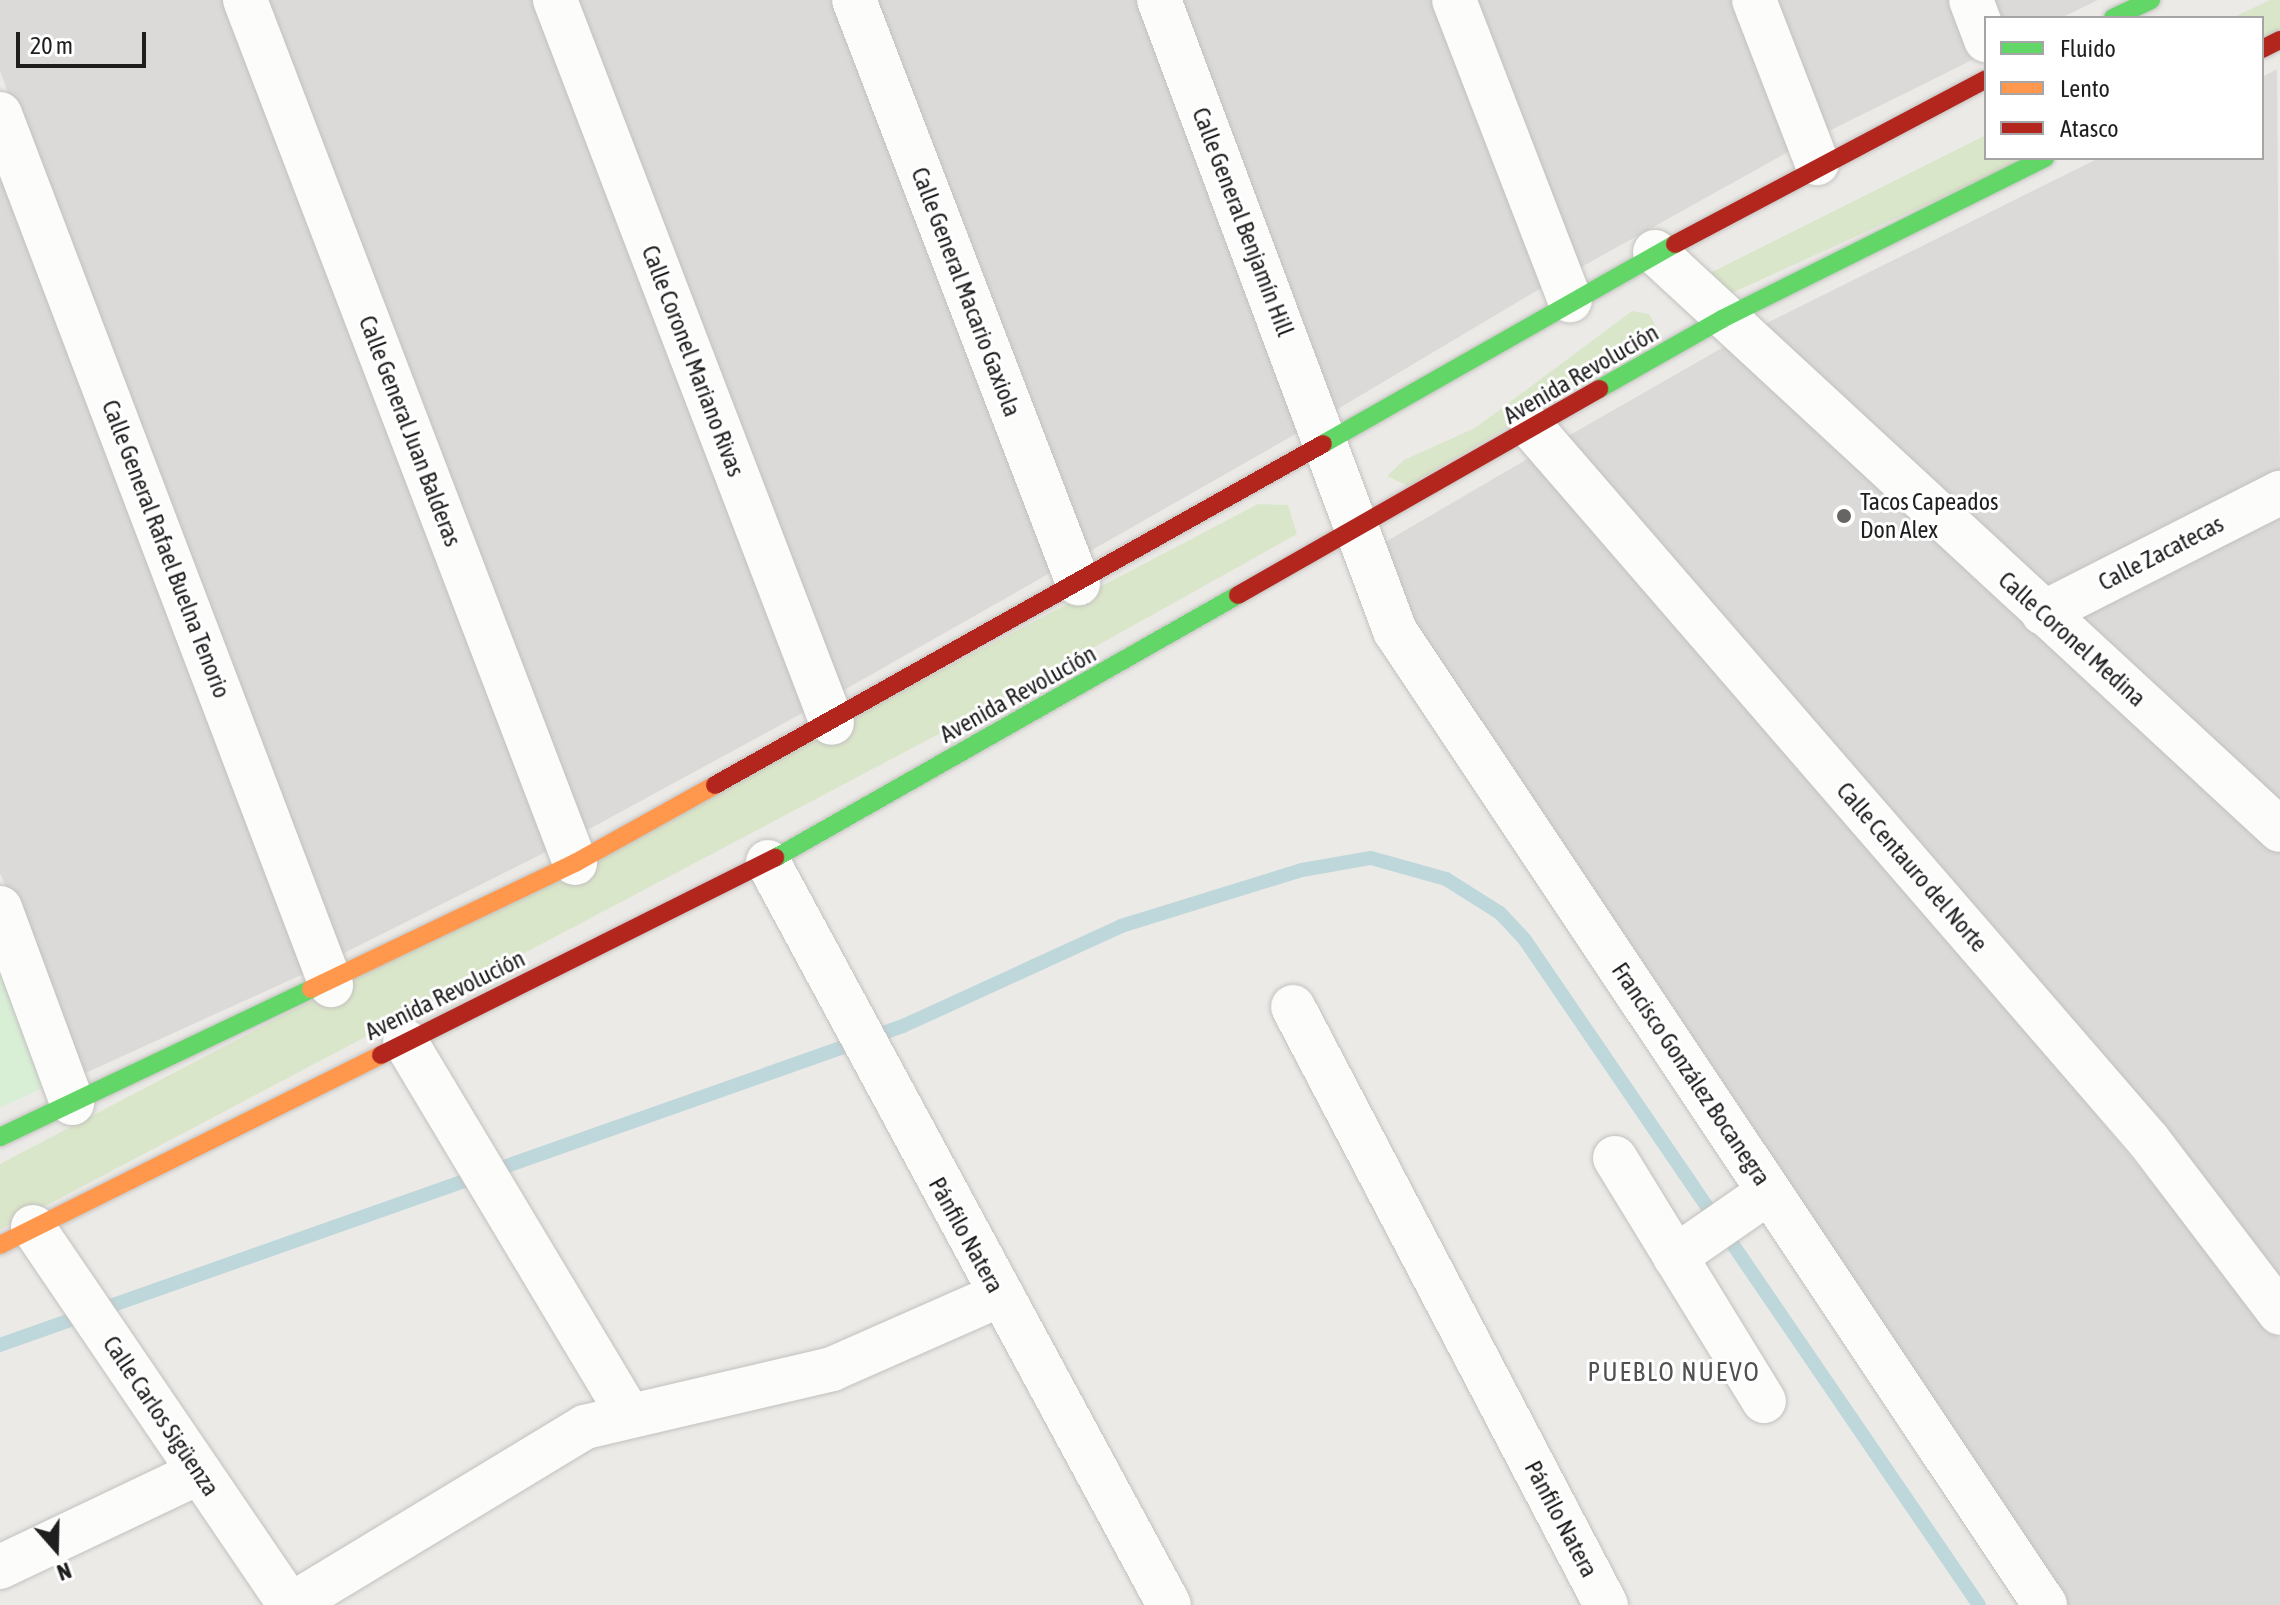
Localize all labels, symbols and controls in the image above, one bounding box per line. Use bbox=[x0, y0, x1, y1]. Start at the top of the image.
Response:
scale bar bbox=[20, 16, 150, 66]
legend bbox=[1984, 16, 2264, 160]
text: 20 m bbox=[30, 32, 73, 59]
text: Fluido bbox=[2060, 35, 2116, 62]
text: Lento bbox=[2060, 75, 2110, 102]
street label: Calle General Benjamín Hill bbox=[1186, 104, 1300, 340]
text: Atasco bbox=[2060, 115, 2118, 142]
street label: Calle General Macario Gaxiola bbox=[905, 163, 1027, 421]
street label: Calle Coronel Mariano Rivas bbox=[636, 241, 750, 481]
street label: Calle General Juan Balderas bbox=[353, 312, 467, 550]
street label: Avenida Revolución bbox=[1498, 318, 1664, 430]
street label: Calle General Rafael Buelna Tenorio bbox=[96, 396, 236, 702]
place label: Tacos Capeados Don Alex bbox=[1860, 488, 1998, 544]
marker: Tacos Capeados Don Alex bbox=[1835, 507, 1853, 525]
street label: Calle Zacatecas bbox=[2094, 509, 2228, 597]
street label: Calle Coronel Medina bbox=[1993, 565, 2151, 713]
street label: Avenida Revolución bbox=[935, 639, 1101, 749]
street label: Calle Centauro del Norte bbox=[1831, 776, 1993, 958]
street label: Avenida Revolución bbox=[360, 944, 530, 1046]
street label: Francisco González Bocanegra bbox=[1606, 957, 1776, 1191]
street label: Pánfilo Natera bbox=[922, 1172, 1010, 1298]
street label: Calle Carlos Sigüenza bbox=[97, 1331, 225, 1501]
district label: PUEBLO NUEVO bbox=[1587, 1357, 1761, 1389]
street label: Pánfilo Natera bbox=[1518, 1456, 1604, 1582]
north arrow bbox=[16, 1509, 96, 1589]
text: N bbox=[54, 1557, 75, 1586]

